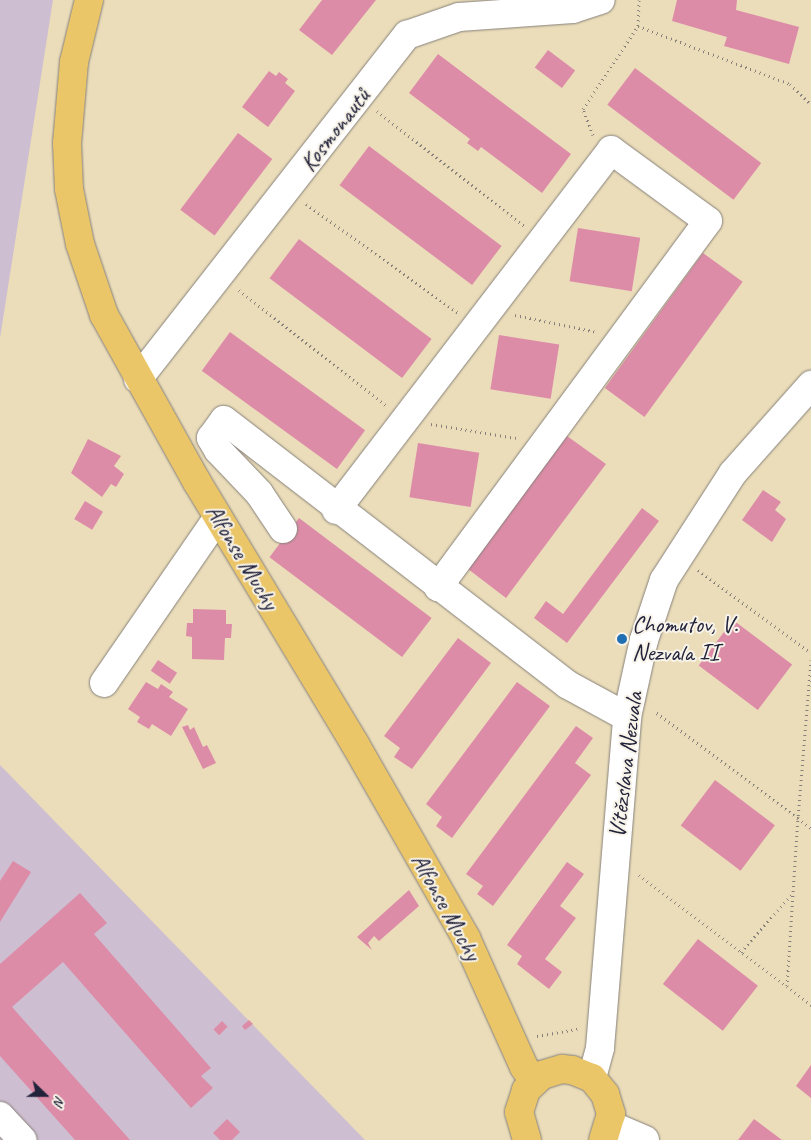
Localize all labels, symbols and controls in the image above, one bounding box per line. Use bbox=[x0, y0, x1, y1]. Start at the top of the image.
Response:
street label: Kosmonautů bbox=[294, 83, 376, 177]
street label: Alfonse Muchy bbox=[199, 499, 285, 615]
place label: Chomutov, V. Nezvala II bbox=[632, 611, 738, 667]
marker: Chomutov, V. Nezvala II bbox=[616, 633, 628, 645]
street label: Vítězslava Nezvala bbox=[603, 690, 649, 840]
street label: Alfonse Muchy bbox=[405, 849, 487, 965]
north arrow bbox=[20, 1070, 70, 1120]
text: N bbox=[50, 1094, 69, 1108]

